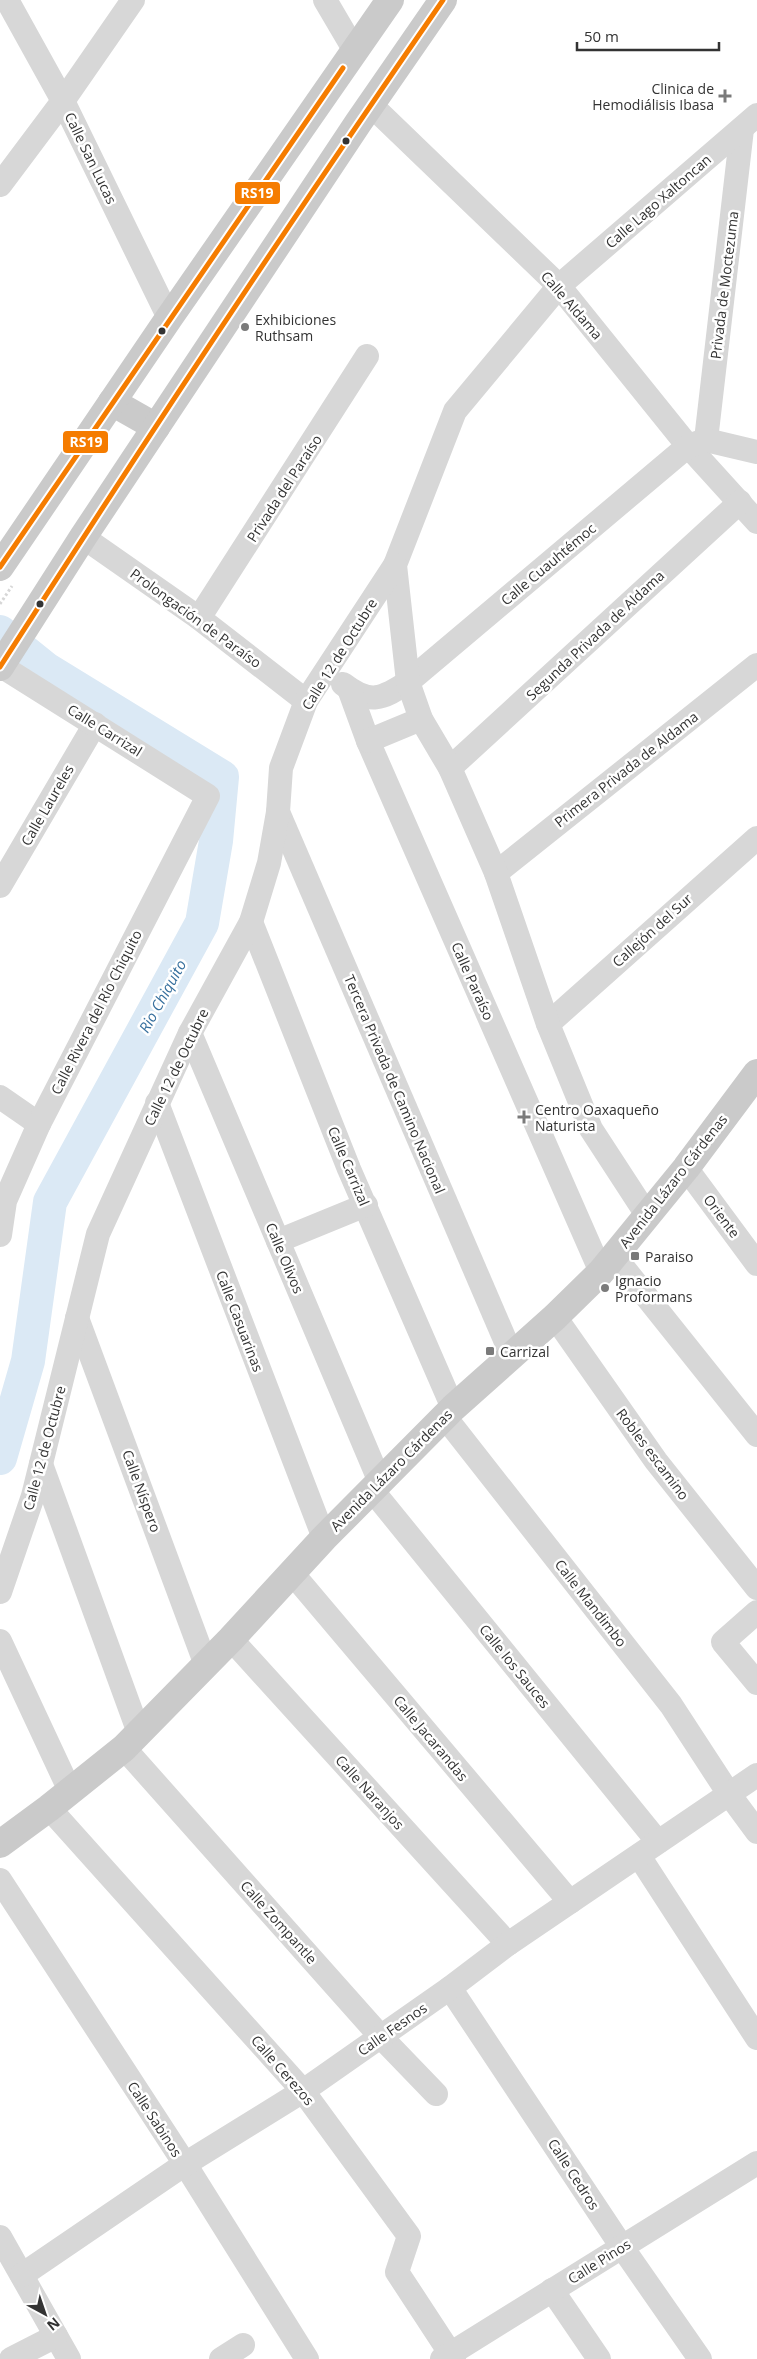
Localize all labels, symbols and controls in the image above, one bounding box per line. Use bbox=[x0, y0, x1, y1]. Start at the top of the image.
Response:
scale bar bbox=[577, 20, 720, 52]
text: 50 m bbox=[584, 26, 619, 46]
place label: Clinica de Hemodiálisis Ibasa bbox=[592, 79, 714, 114]
marker: Clinica de Hemodiálisis Ibasa bbox=[718, 89, 732, 103]
street label: Calle San Lucas bbox=[61, 109, 122, 207]
unlabelled marker bbox=[341, 136, 351, 146]
street label: Calle Lago Xaltoncan bbox=[601, 150, 715, 252]
line badge: RS19 bbox=[234, 181, 281, 205]
text: RS19 bbox=[241, 183, 273, 202]
street label: Privada de Moctezuma bbox=[705, 210, 743, 360]
street label: Calle Aldama bbox=[537, 267, 607, 343]
place label: Exhibiciones Ruthsam bbox=[255, 310, 336, 345]
marker: Exhibiciones Ruthsam bbox=[239, 321, 251, 333]
unlabelled marker bbox=[157, 326, 167, 336]
line badge: RS19 bbox=[62, 430, 109, 454]
street label: Privada del Paraíso bbox=[242, 431, 326, 545]
text: RS19 bbox=[70, 432, 102, 451]
street label: Calle Cuauhtémoc bbox=[497, 518, 600, 609]
street label: Prolongación de Paraíso bbox=[127, 564, 265, 672]
street label: Segunda Privada de Aldama bbox=[522, 566, 668, 704]
street label: Calle 12 de Octubre bbox=[297, 594, 381, 713]
unlabelled marker bbox=[35, 599, 45, 609]
street label: Calle Carrizal bbox=[64, 700, 146, 760]
street label: Primera Privada de Aldama bbox=[550, 707, 702, 831]
street label: Calle Laureles bbox=[16, 761, 78, 849]
street label: Callejón del Sur bbox=[608, 889, 696, 971]
street label: Calle Rivera del Río Chiquito bbox=[46, 927, 146, 1097]
street label: Calle Paraíso bbox=[447, 939, 499, 1023]
water label: Rio Chiquito bbox=[134, 956, 190, 1036]
street label: Tercera Privada de Camino Nacional bbox=[340, 972, 450, 1196]
street label: Calle 12 de Octubre bbox=[139, 1005, 213, 1129]
place label: Centro Oaxaqueño Naturista bbox=[535, 1100, 659, 1135]
marker: Centro Oaxaqueño Naturista bbox=[517, 1110, 531, 1124]
street label: Avenida Lázaro Cárdenas bbox=[615, 1110, 731, 1252]
street label: Calle Carrizal bbox=[324, 1123, 374, 1209]
street label: Oriente bbox=[700, 1191, 745, 1242]
street label: Calle Olivos bbox=[262, 1220, 309, 1297]
place label: Paraiso bbox=[645, 1247, 693, 1266]
marker: Paraiso bbox=[629, 1250, 641, 1262]
street label: Calle Casuarinas bbox=[212, 1268, 268, 1375]
place label: Ignacio Proformans bbox=[615, 1271, 693, 1306]
marker: Ignacio Proformans bbox=[599, 1282, 611, 1294]
place label: Carrizal bbox=[500, 1342, 549, 1361]
marker: Carrizal bbox=[484, 1345, 496, 1357]
street label: Calle 12 de Octubre bbox=[18, 1383, 70, 1512]
street label: Robles escamino bbox=[612, 1404, 694, 1504]
street label: Avenida Lázaro Cárdenas bbox=[326, 1405, 456, 1535]
street label: Calle Níspero bbox=[118, 1447, 166, 1535]
street label: Calle Mandimbo bbox=[551, 1555, 631, 1651]
street label: Calle los Sauces bbox=[475, 1620, 555, 1712]
street label: Calle Jacarandas bbox=[390, 1691, 473, 1785]
street label: Calle Naranjos bbox=[331, 1751, 409, 1834]
street label: Calle Zompantle bbox=[237, 1876, 322, 1968]
street label: Calle Fesnos bbox=[354, 1998, 431, 2060]
street label: Calle Cerezos bbox=[247, 2031, 319, 2109]
street label: Calle Sabinos bbox=[124, 2078, 187, 2161]
street label: Calle Cedros bbox=[544, 2135, 604, 2214]
street label: Calle Pinos bbox=[564, 2234, 634, 2288]
north arrow bbox=[20, 2289, 70, 2339]
text: N bbox=[43, 2313, 64, 2335]

